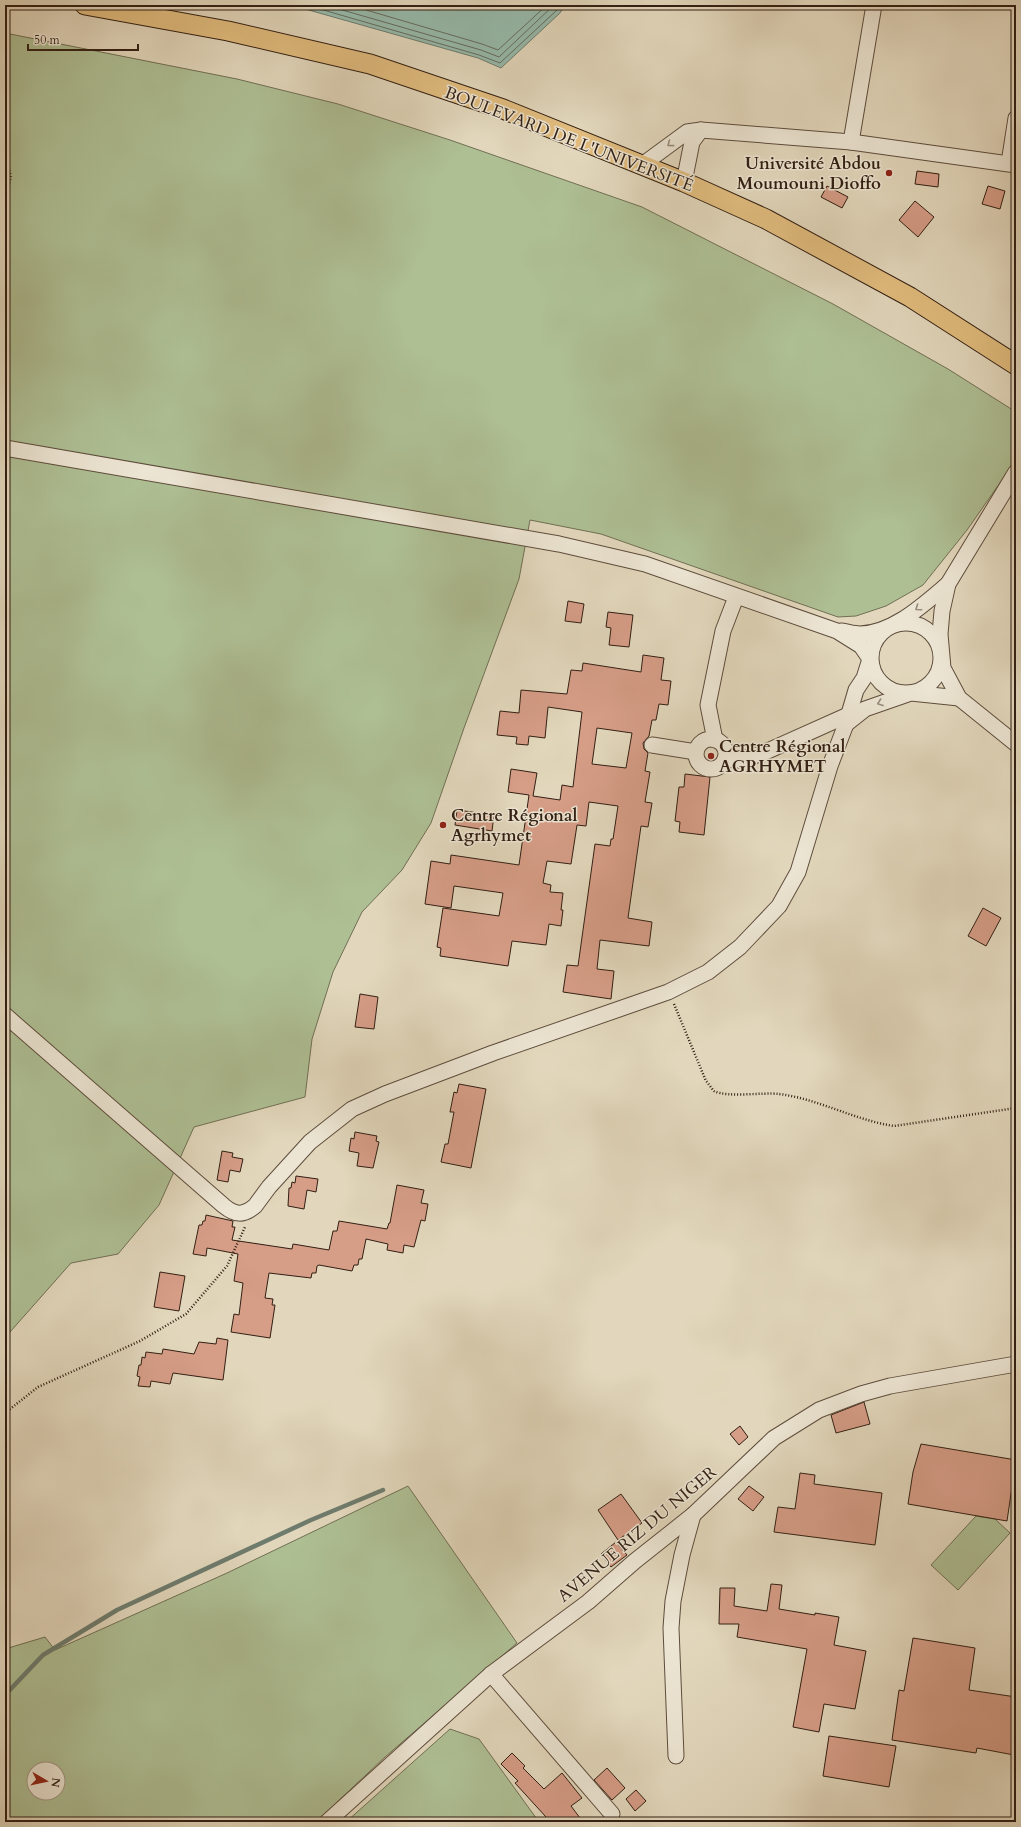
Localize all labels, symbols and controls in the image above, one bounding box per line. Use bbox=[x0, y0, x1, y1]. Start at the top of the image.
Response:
scale bar bbox=[28, 26, 138, 52]
text: 50 m bbox=[34, 32, 61, 48]
street label: BOULEVARD DE L'UNIVERSITÉ bbox=[441, 81, 697, 197]
one-way arrow bbox=[668, 139, 675, 146]
place label: Université Abdou Moumouni Dioffo bbox=[737, 152, 881, 195]
marker: Université Abdou Moumouni Dioffo bbox=[884, 168, 894, 178]
one-way arrow bbox=[915, 603, 922, 610]
one-way arrow bbox=[877, 698, 884, 706]
place label: Centre Régional AGRHYMET bbox=[719, 735, 845, 778]
marker: Centre Régional AGRHYMET bbox=[706, 751, 716, 761]
place label: Centre Régional Agrhymet bbox=[451, 804, 577, 847]
marker: Centre Régional Agrhymet bbox=[438, 820, 448, 830]
street label: AVENUE RIZ DU NIGER bbox=[553, 1460, 722, 1607]
north arrow bbox=[26, 1761, 66, 1801]
text: N bbox=[47, 1777, 64, 1789]

